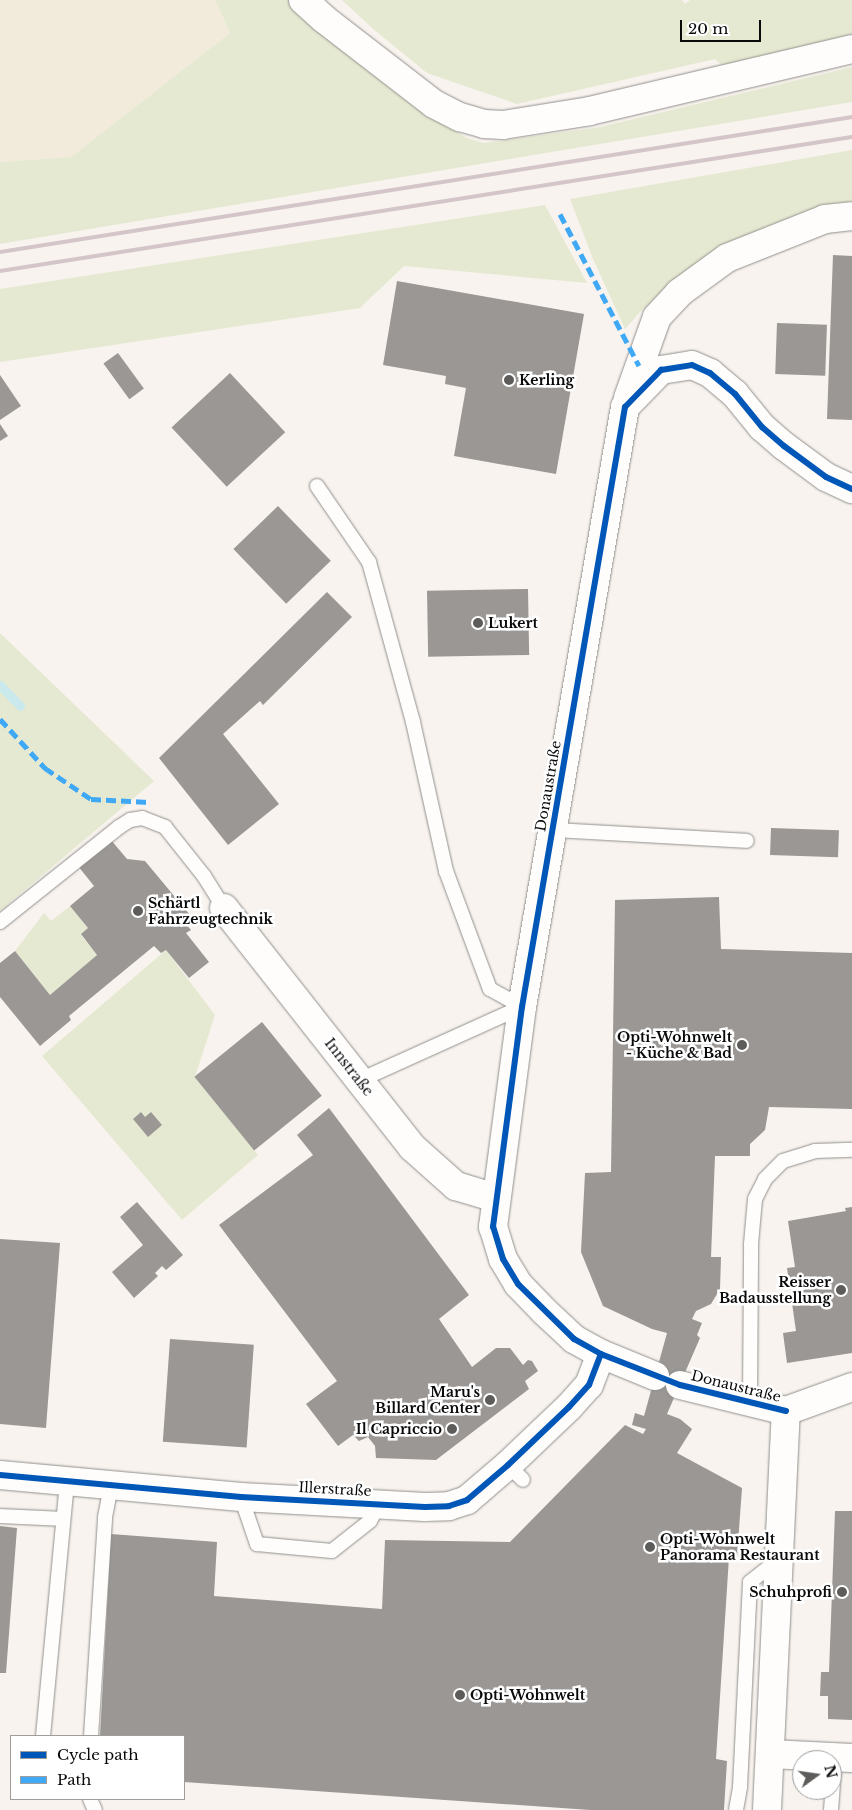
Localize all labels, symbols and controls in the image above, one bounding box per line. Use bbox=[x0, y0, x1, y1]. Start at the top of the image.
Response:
scale bar bbox=[682, 10, 763, 42]
text: 20 m bbox=[688, 19, 728, 38]
place label: Kerling bbox=[519, 372, 574, 388]
marker: Kerling bbox=[503, 374, 515, 386]
place label: Lukert bbox=[488, 615, 538, 631]
marker: Lukert bbox=[472, 617, 484, 629]
street label: Donaustraße bbox=[532, 739, 564, 833]
place label: Schärtl Fahrzeugtechnik bbox=[148, 895, 273, 928]
marker: Schärtl Fahrzeugtechnik bbox=[132, 905, 144, 917]
place label: Opti-Wohnwelt - Küche & Bad bbox=[617, 1029, 732, 1062]
street label: Innstraße bbox=[321, 1035, 377, 1099]
marker: Opti-Wohnwelt - Küche & Bad bbox=[736, 1039, 748, 1051]
place label: Reisser Badausstellung bbox=[719, 1274, 831, 1306]
marker: Reisser Badausstellung bbox=[835, 1284, 847, 1296]
street label: Donaustraße bbox=[689, 1367, 783, 1405]
place label: Maru's Billard Center bbox=[375, 1384, 480, 1416]
marker: Maru's Billard Center bbox=[484, 1394, 496, 1406]
place label: Il Capriccio bbox=[356, 1421, 442, 1437]
marker: Il Capriccio bbox=[446, 1423, 458, 1435]
street label: Illerstraße bbox=[298, 1479, 372, 1499]
place label: Opti-Wohnwelt Panorama Restaurant bbox=[660, 1531, 819, 1564]
marker: Opti-Wohnwelt Panorama Restaurant bbox=[644, 1541, 656, 1553]
place label: Schuhprofi bbox=[749, 1584, 832, 1600]
marker: Schuhprofi bbox=[836, 1586, 848, 1598]
place label: Opti-Wohnwelt bbox=[470, 1687, 585, 1703]
marker: Opti-Wohnwelt bbox=[454, 1689, 466, 1701]
legend bbox=[10, 1735, 185, 1800]
text: Cycle path bbox=[57, 1745, 139, 1764]
north arrow bbox=[792, 1750, 842, 1800]
text: N bbox=[820, 1763, 841, 1780]
text: Path bbox=[57, 1770, 91, 1789]

